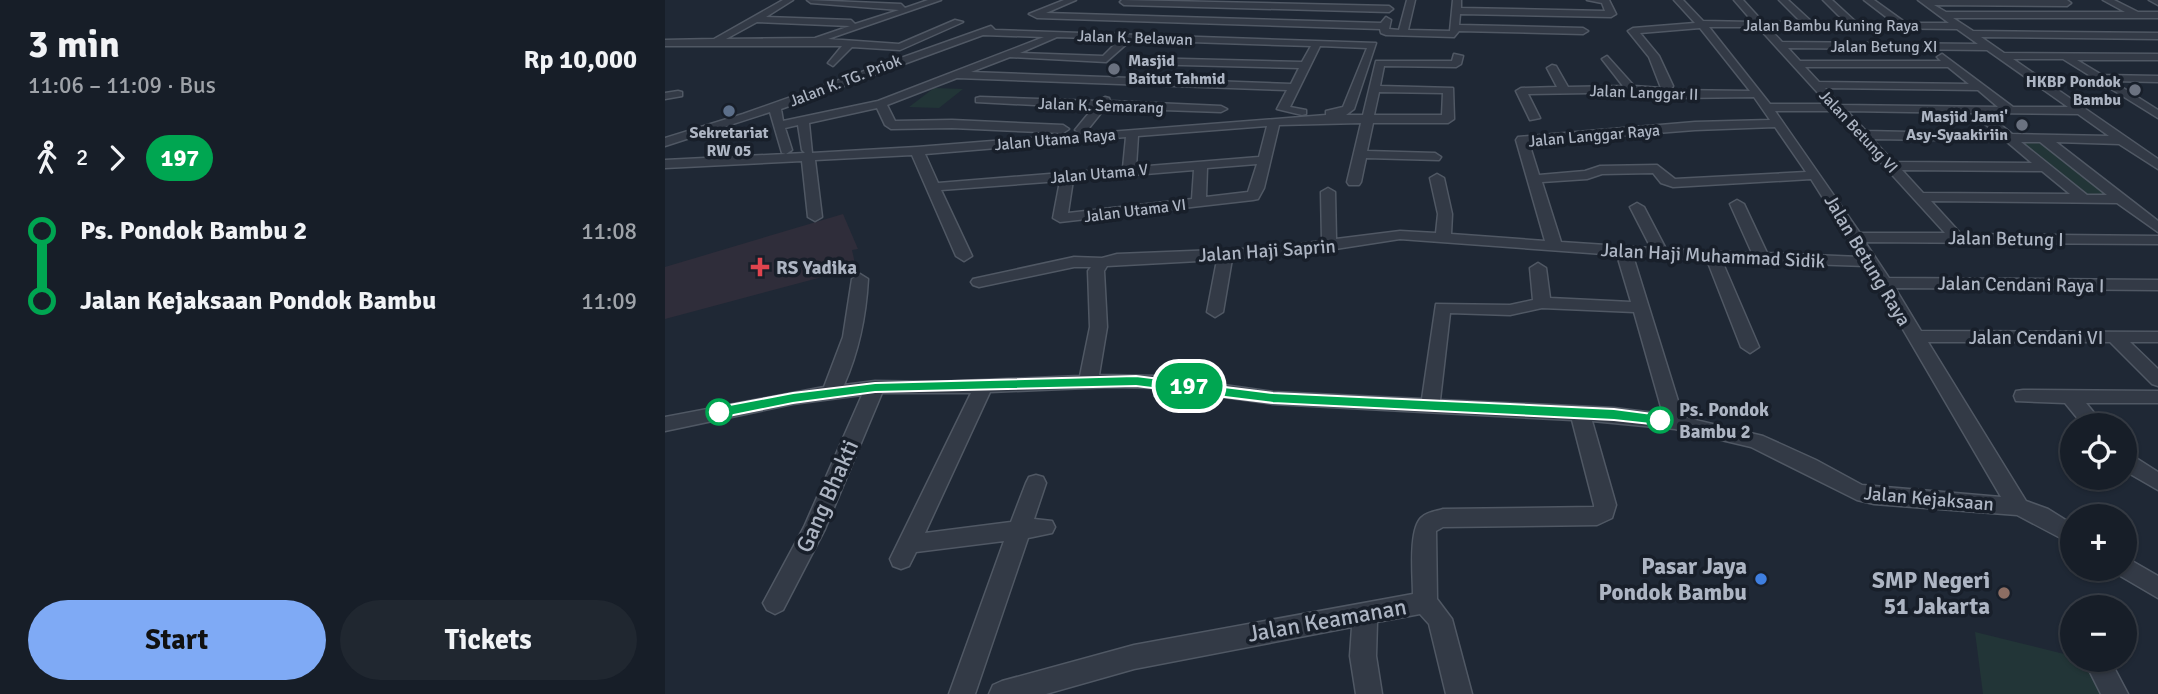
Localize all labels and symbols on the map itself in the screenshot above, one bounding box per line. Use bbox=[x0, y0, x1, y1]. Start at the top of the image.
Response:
street label: Jalan Bambu Kuning Raya bbox=[1743, 16, 1919, 36]
street label: Jalan K. Belawan bbox=[1077, 26, 1193, 50]
street label: Jalan Betung XI bbox=[1831, 37, 1937, 57]
street label: Jalan K. TG. Priok bbox=[787, 50, 904, 111]
place label: Masjid Baitut Tahmid bbox=[1128, 51, 1226, 89]
marker: Masjid Baitut Tahmid bbox=[1106, 61, 1122, 77]
place label: HKBP Pondok Bambu bbox=[2026, 72, 2122, 110]
street label: Jalan Langgar II bbox=[1589, 81, 1699, 105]
marker: HKBP Pondok Bambu bbox=[2127, 82, 2143, 98]
street label: Jalan Betung VI bbox=[1815, 86, 1902, 177]
street label: Jalan K. Semarang bbox=[1038, 94, 1164, 118]
marker: Sekretariat RW 05 bbox=[721, 103, 737, 119]
place label: Masjid Jami' Asy-Syaakiriin bbox=[1906, 107, 2008, 145]
marker: Masjid Jami' Asy-Syaakiriin bbox=[2014, 117, 2030, 133]
street label: Jalan Langgar Raya bbox=[1527, 120, 1661, 152]
place label: Sekretariat RW 05 bbox=[690, 123, 769, 161]
street label: Jalan Utama Raya bbox=[994, 125, 1117, 155]
street label: Jalan Utama V bbox=[1049, 160, 1149, 188]
street label: Jalan Betung Raya bbox=[1818, 190, 1916, 331]
street label: Jalan Utama VI bbox=[1083, 195, 1187, 227]
street label: Jalan Betung I bbox=[1948, 226, 2064, 252]
street label: Jalan Haji Saprin bbox=[1198, 234, 1337, 268]
street label: Jalan Haji Muhammad Sidik bbox=[1600, 238, 1826, 274]
place label: RS Yadika bbox=[776, 256, 857, 280]
marker: RS Yadika bbox=[750, 257, 770, 277]
street label: Jalan Cendani Raya I bbox=[1937, 272, 2105, 298]
street label: Jalan Cendani VI bbox=[1969, 326, 2103, 350]
line badge: 197 bbox=[1149, 363, 1229, 409]
place label: Ps. Pondok Bambu 2 bbox=[1679, 398, 1769, 444]
unlabelled marker bbox=[706, 399, 732, 425]
marker: Ps. Pondok Bambu 2 bbox=[1647, 407, 1673, 433]
street label: Gang Bhakti bbox=[790, 435, 865, 557]
street label: Jalan Kejaksaan bbox=[1863, 481, 1995, 517]
place label: Pasar Jaya Pondok Bambu bbox=[1598, 552, 1747, 607]
place label: SMP Negeri 51 Jakarta bbox=[1872, 566, 1990, 621]
marker: Pasar Jaya Pondok Bambu bbox=[1753, 571, 1769, 587]
marker: SMP Negeri 51 Jakarta bbox=[1996, 585, 2012, 601]
street label: Jalan Keamanan bbox=[1245, 592, 1409, 649]

